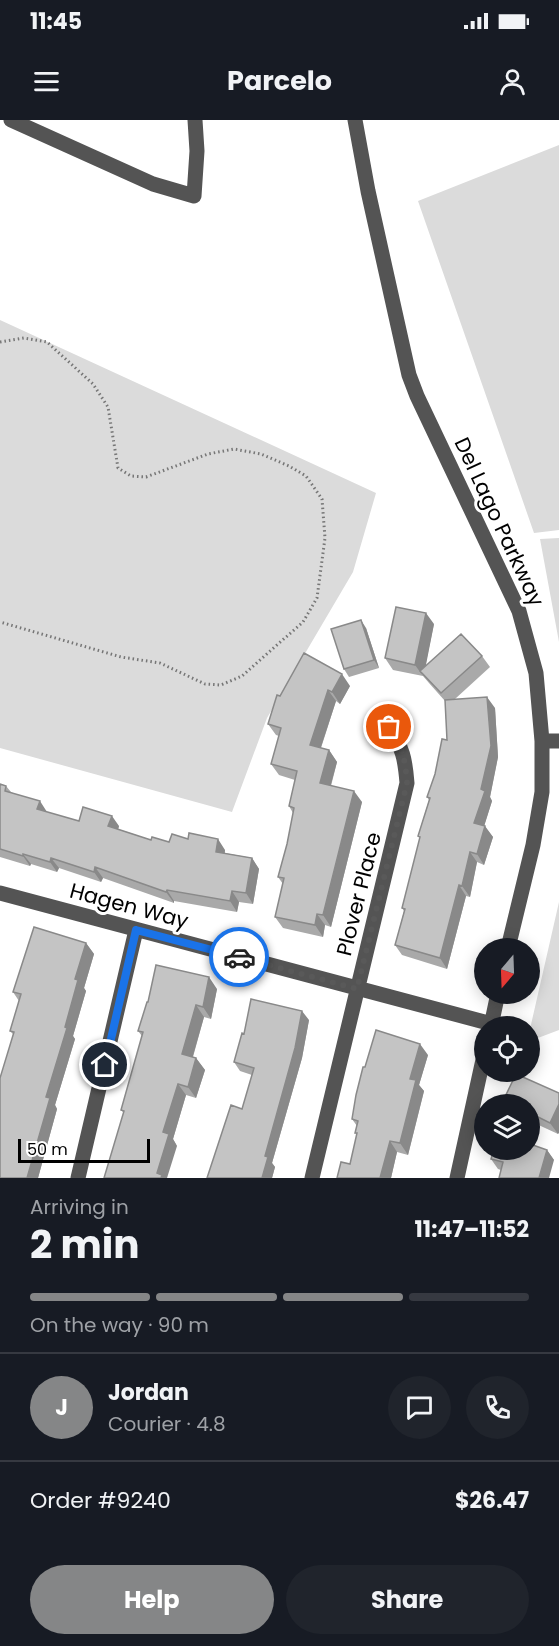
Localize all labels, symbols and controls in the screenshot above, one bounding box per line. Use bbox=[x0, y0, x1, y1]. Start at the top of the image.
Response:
text: 11:45 bbox=[30, 6, 82, 37]
text: Parcelo bbox=[227, 62, 332, 99]
icon: menu bbox=[30, 65, 63, 98]
icon: person bbox=[496, 65, 529, 98]
street label: Del Lago Parkway bbox=[448, 433, 551, 611]
pin bbox=[363, 701, 414, 752]
icon: bag bbox=[372, 710, 405, 743]
street label: Plover Place bbox=[329, 829, 388, 959]
street label: Hagen Way bbox=[67, 876, 192, 935]
courier bbox=[209, 927, 269, 987]
north arrow bbox=[474, 938, 540, 1004]
map controls bbox=[474, 938, 540, 1160]
icon: car bbox=[223, 941, 256, 974]
button: locate bbox=[474, 1016, 540, 1082]
pin bbox=[79, 1039, 130, 1090]
icon: home bbox=[88, 1048, 121, 1081]
button: layers bbox=[474, 1094, 540, 1160]
scale bar bbox=[18, 1136, 150, 1164]
text: 50 m bbox=[27, 1138, 68, 1161]
text: Arriving in bbox=[30, 1193, 129, 1221]
text: 11:47–11:52 bbox=[415, 1214, 529, 1245]
text: 2 min bbox=[30, 1217, 140, 1272]
text: On the way · 90 m bbox=[30, 1311, 209, 1339]
button: chat bbox=[388, 1376, 451, 1439]
button: phone bbox=[466, 1376, 529, 1439]
text: Jordan bbox=[108, 1377, 189, 1408]
text: J bbox=[55, 1392, 68, 1423]
text: Courier · 4.8 bbox=[108, 1410, 226, 1438]
text: Order #9240 bbox=[30, 1485, 171, 1516]
text: $26.47 bbox=[455, 1485, 529, 1516]
button: Help bbox=[30, 1565, 274, 1634]
button: Share bbox=[286, 1565, 529, 1634]

